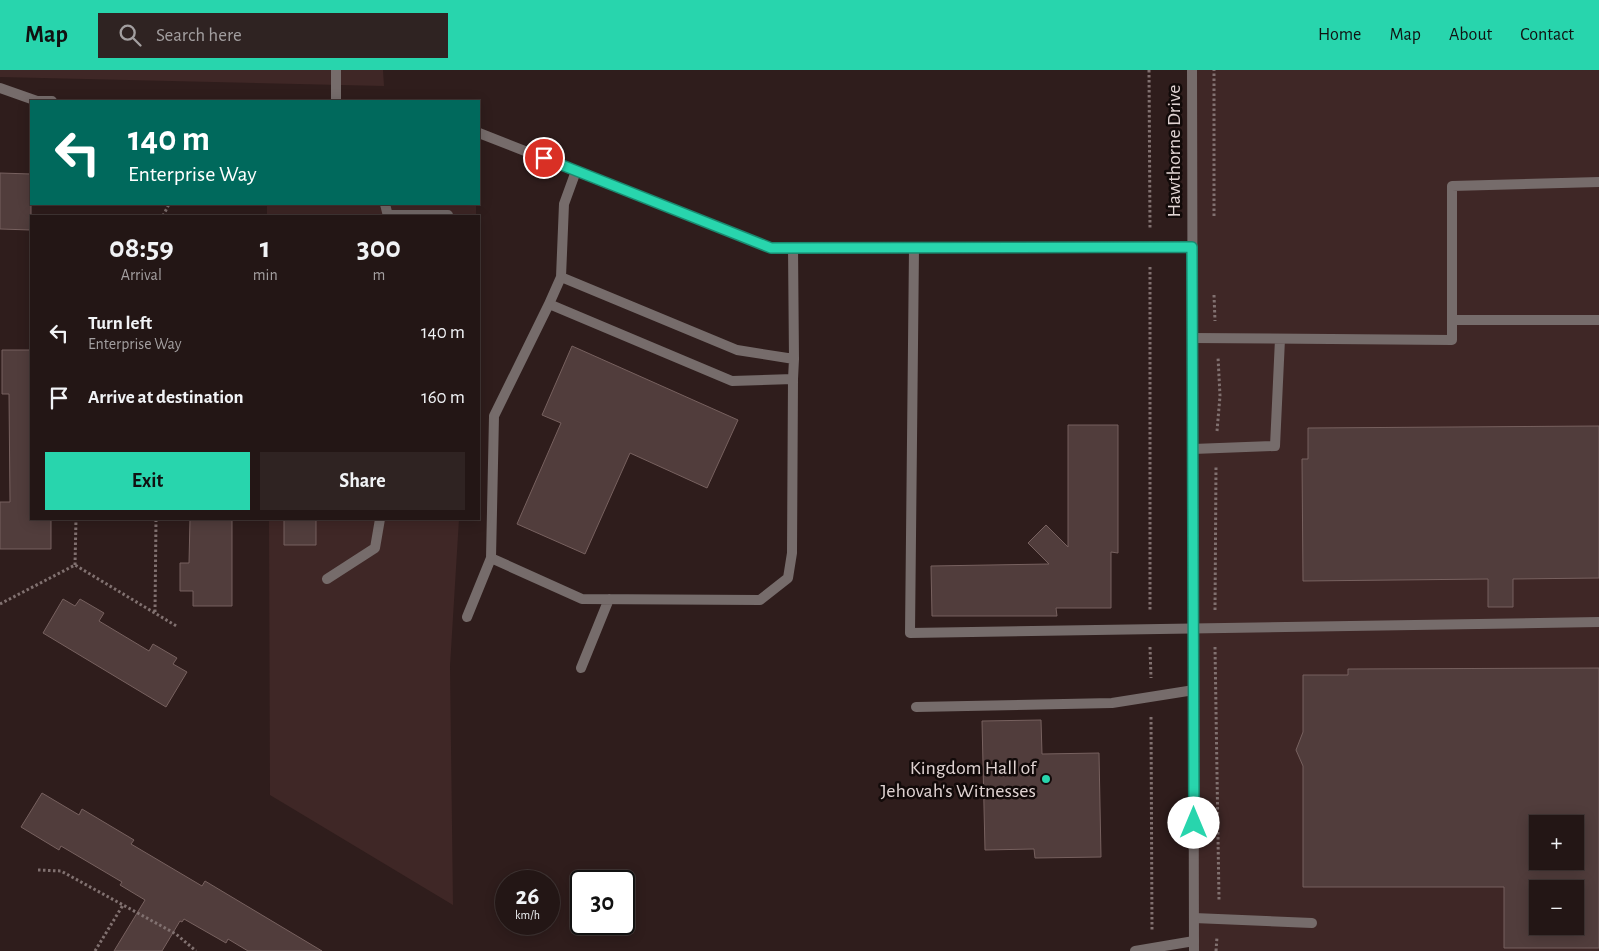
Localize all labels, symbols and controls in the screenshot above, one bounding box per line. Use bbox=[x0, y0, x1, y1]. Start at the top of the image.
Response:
search box bbox=[98, 13, 448, 58]
icon: search bbox=[116, 21, 144, 49]
text: Map bbox=[25, 23, 68, 47]
text: Search here bbox=[156, 26, 242, 45]
text: Home bbox=[1318, 26, 1361, 44]
text: Map bbox=[1389, 26, 1421, 44]
text: About bbox=[1449, 26, 1492, 44]
text: Contact bbox=[1520, 26, 1574, 44]
street label: Hawthorne Drive bbox=[1164, 84, 1184, 218]
icon: left bbox=[45, 120, 110, 185]
text: 140 m bbox=[128, 122, 210, 157]
pin bbox=[523, 137, 565, 179]
icon: arrive bbox=[530, 144, 558, 172]
text: Enterprise Way bbox=[128, 163, 257, 185]
text: 08:59 bbox=[109, 233, 174, 263]
text: 1 bbox=[260, 233, 271, 263]
text: 300 bbox=[357, 233, 401, 263]
text: Arrival bbox=[121, 267, 162, 283]
text: min bbox=[253, 267, 278, 283]
text: m bbox=[372, 267, 385, 283]
text: Turn left bbox=[88, 314, 152, 333]
icon: left bbox=[45, 319, 73, 347]
text: 140 m bbox=[421, 323, 465, 342]
text: Enterprise Way bbox=[88, 336, 182, 352]
icon: arrive bbox=[45, 384, 73, 412]
text: Arrive at destination bbox=[88, 388, 244, 407]
text: 160 m bbox=[421, 388, 465, 407]
button: Exit bbox=[45, 452, 250, 510]
button: Share bbox=[260, 452, 465, 510]
place label: Kingdom Hall of Jehovah's Witnesses bbox=[880, 758, 1037, 801]
marker: Kingdom Hall of Jehovah's Witnesses bbox=[1040, 773, 1052, 785]
position arrow bbox=[1167, 796, 1219, 848]
map controls bbox=[1529, 815, 1584, 935]
button: + bbox=[1529, 815, 1584, 870]
speed limit sign: 30 bbox=[570, 870, 635, 935]
button: − bbox=[1529, 880, 1584, 935]
text: 26 bbox=[516, 884, 539, 909]
text: km/h bbox=[515, 909, 540, 921]

